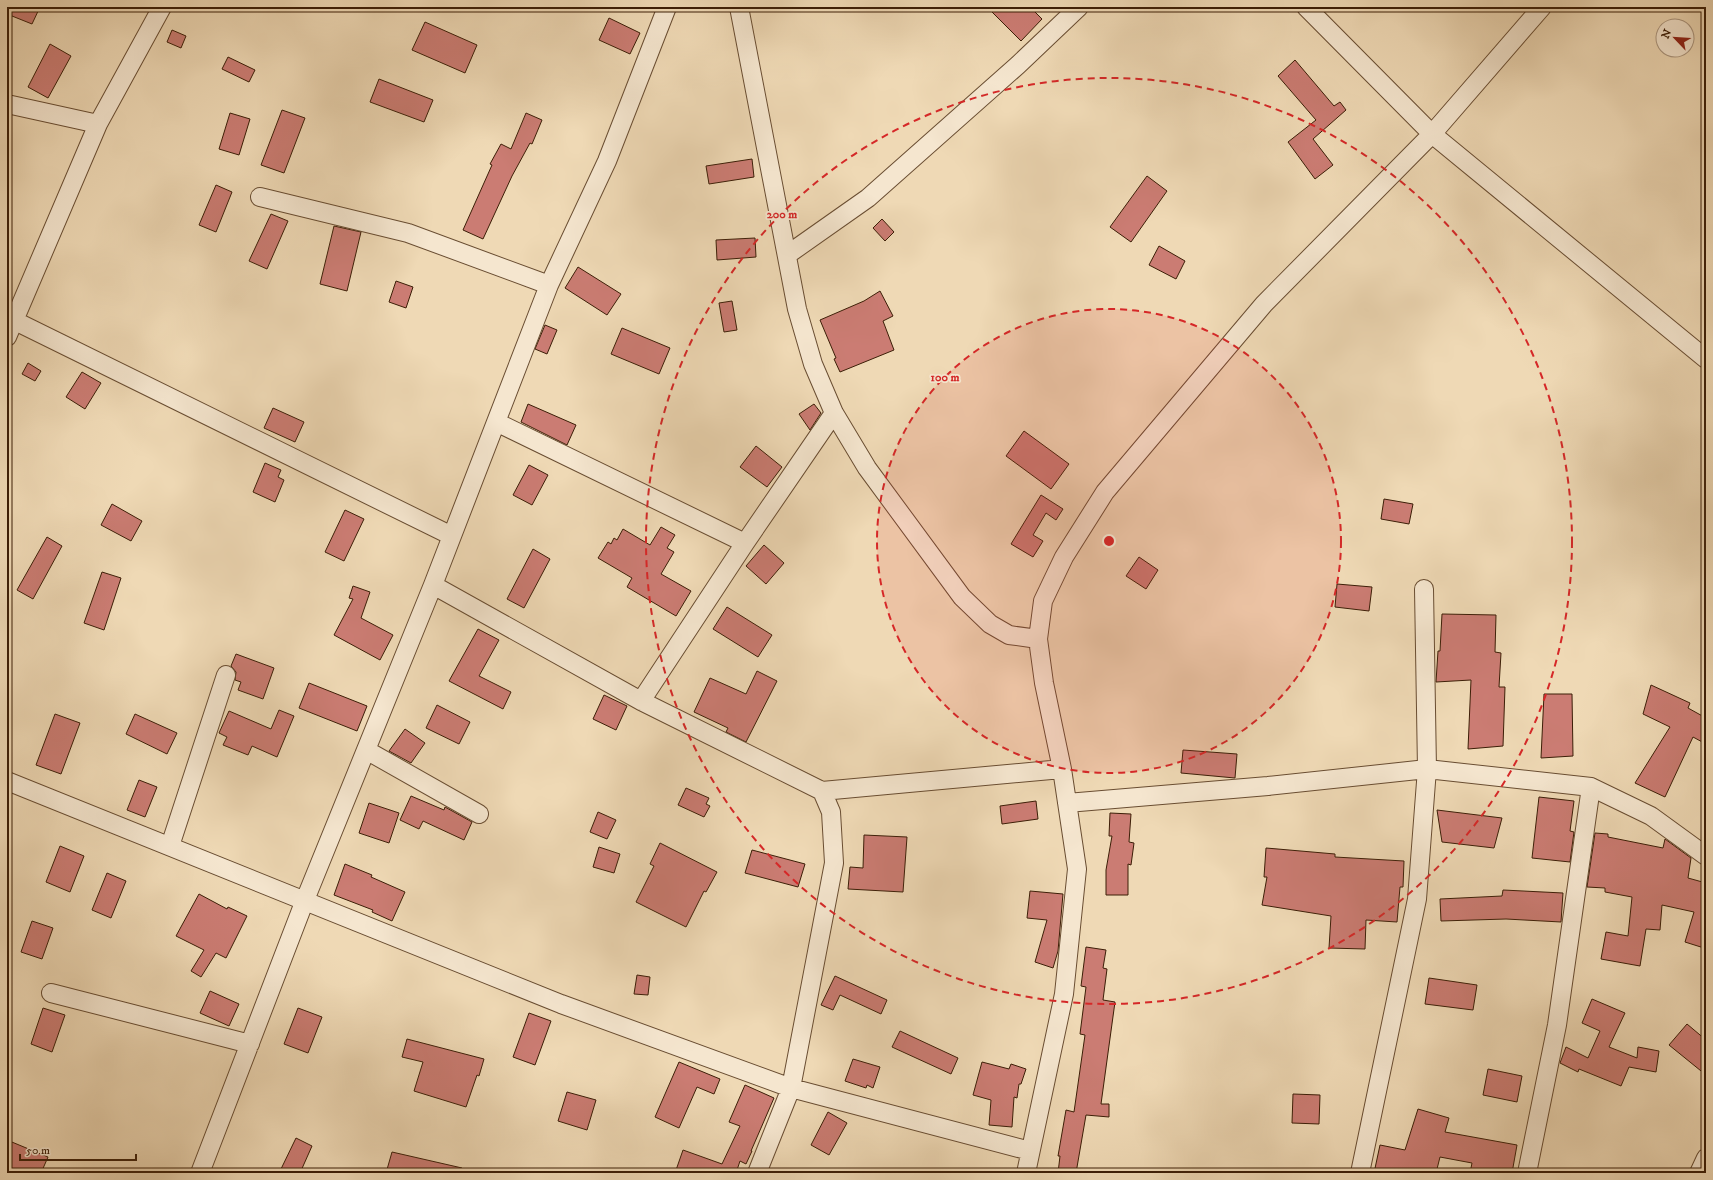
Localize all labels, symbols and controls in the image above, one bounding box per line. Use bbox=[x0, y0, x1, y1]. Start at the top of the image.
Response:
north arrow bbox=[1655, 18, 1695, 58]
text: N bbox=[1659, 27, 1675, 41]
text: 200 m bbox=[767, 207, 797, 222]
text: 100 m bbox=[931, 370, 959, 385]
centre of rings bbox=[1102, 534, 1116, 548]
scale bar bbox=[20, 1136, 136, 1162]
text: 50 m bbox=[26, 1143, 50, 1158]

